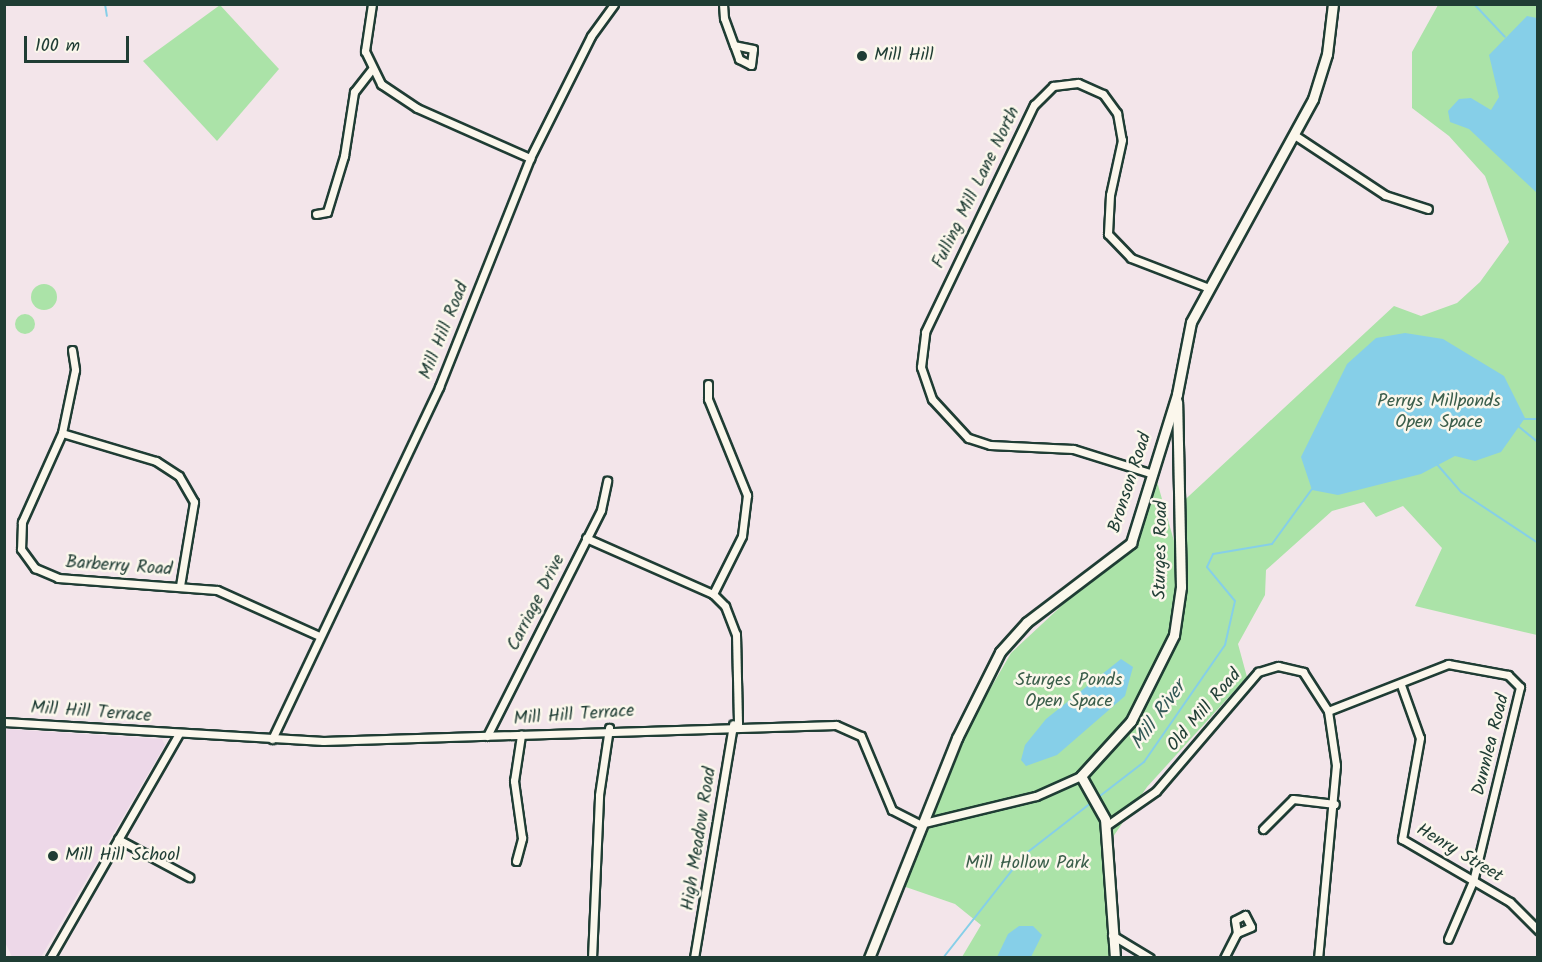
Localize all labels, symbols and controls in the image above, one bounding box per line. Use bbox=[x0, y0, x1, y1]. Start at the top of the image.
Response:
scale bar bbox=[27, 24, 132, 62]
text: 100 m bbox=[35, 32, 80, 61]
place label: Mill Hill bbox=[874, 45, 934, 67]
marker: Mill Hill bbox=[855, 49, 869, 63]
street label: Fulling Mill Lane North bbox=[928, 104, 1026, 272]
street label: Mill Hill Road bbox=[416, 279, 474, 383]
park label: Perrys Millponds Open Space bbox=[1377, 392, 1501, 434]
street label: Bronson Road bbox=[1105, 430, 1157, 536]
street label: Sturges Road bbox=[1150, 500, 1174, 600]
street label: Carriage Drive bbox=[503, 551, 571, 655]
street label: Barberry Road bbox=[65, 552, 173, 582]
street label: Old Mill Road bbox=[1163, 665, 1247, 757]
park label: Sturges Ponds Open Space bbox=[1016, 671, 1122, 714]
water label: Mill River bbox=[1126, 677, 1192, 755]
street label: Dunnlea Road bbox=[1469, 692, 1515, 798]
street label: Mill Hill Terrace bbox=[30, 698, 152, 728]
street label: Mill Hill Terrace bbox=[513, 701, 635, 731]
street label: High Meadow Road bbox=[678, 766, 722, 912]
street label: Henry Street bbox=[1412, 820, 1506, 888]
place label: Mill Hill School bbox=[65, 845, 180, 867]
marker: Mill Hill School bbox=[46, 849, 60, 863]
park label: Mill Hollow Park bbox=[965, 853, 1089, 875]

